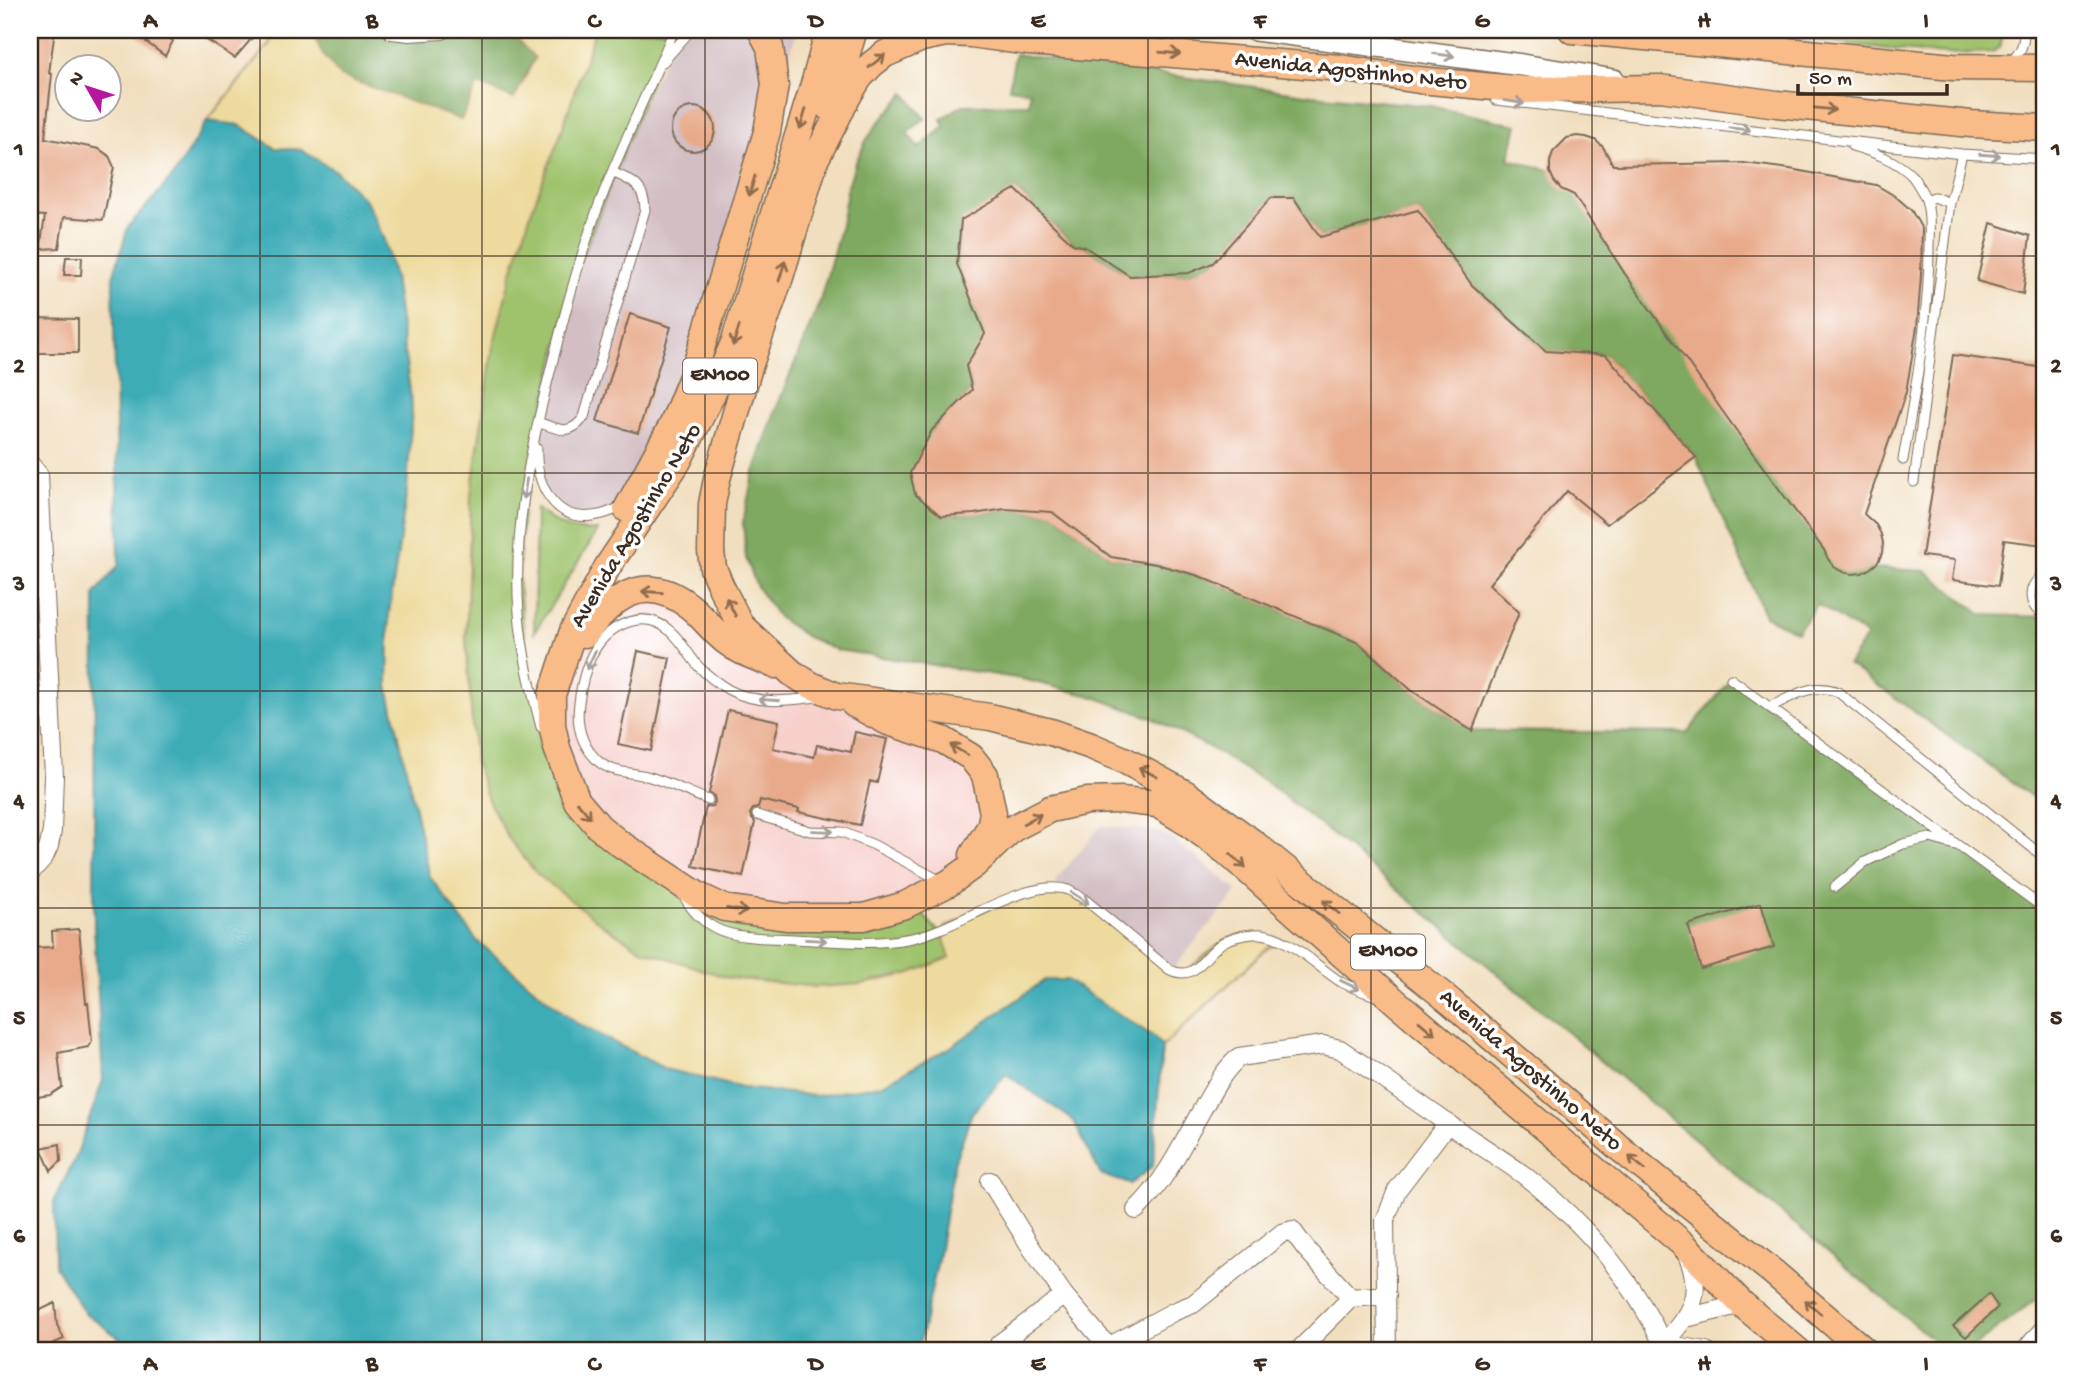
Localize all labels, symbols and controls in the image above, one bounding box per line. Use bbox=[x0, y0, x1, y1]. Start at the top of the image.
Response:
text: A bbox=[142, 9, 158, 36]
text: B bbox=[365, 9, 379, 36]
text: C bbox=[588, 9, 603, 36]
text: D bbox=[807, 9, 825, 36]
text: E bbox=[1031, 9, 1047, 36]
text: F bbox=[1253, 9, 1268, 36]
text: G bbox=[1475, 9, 1491, 36]
text: H bbox=[1697, 9, 1711, 36]
text: I bbox=[1923, 9, 1929, 36]
street label: Avenida Agostinho Neto bbox=[1233, 46, 1469, 98]
one-way arrow bbox=[1158, 47, 1181, 60]
one-way arrow bbox=[1433, 49, 1455, 62]
north arrow bbox=[52, 52, 122, 122]
scale bar bbox=[1798, 52, 1947, 96]
one-way arrow bbox=[867, 54, 885, 69]
text: N bbox=[65, 67, 90, 92]
text: 50 m bbox=[1809, 68, 1852, 93]
one-way arrow bbox=[1502, 96, 1525, 109]
one-way arrow bbox=[1814, 103, 1836, 116]
one-way arrow bbox=[796, 108, 809, 130]
one-way arrow bbox=[1728, 123, 1750, 136]
text: 1 bbox=[13, 137, 24, 164]
text: 1 bbox=[2050, 137, 2061, 164]
one-way arrow bbox=[1978, 149, 2001, 162]
one-way arrow bbox=[744, 174, 757, 196]
one-way arrow bbox=[776, 260, 789, 282]
one-way arrow bbox=[729, 325, 741, 347]
text: 2 bbox=[13, 354, 25, 381]
text: 2 bbox=[2050, 354, 2062, 381]
road number: EN100 bbox=[683, 358, 757, 394]
street label: Avenida Agostinho Neto bbox=[565, 419, 709, 633]
one-way arrow bbox=[518, 477, 531, 500]
text: 3 bbox=[12, 572, 25, 599]
text: 3 bbox=[2049, 572, 2062, 599]
one-way arrow bbox=[641, 586, 664, 599]
one-way arrow bbox=[723, 597, 737, 618]
one-way arrow bbox=[583, 649, 597, 670]
one-way arrow bbox=[758, 693, 781, 706]
one-way arrow bbox=[949, 742, 969, 756]
one-way arrow bbox=[1138, 765, 1159, 779]
text: 4 bbox=[13, 789, 25, 816]
text: 4 bbox=[2050, 789, 2062, 816]
one-way arrow bbox=[576, 801, 592, 819]
one-way arrow bbox=[1021, 812, 1042, 825]
one-way arrow bbox=[811, 825, 834, 838]
one-way arrow bbox=[1229, 853, 1247, 869]
one-way arrow bbox=[1070, 890, 1089, 905]
one-way arrow bbox=[1322, 899, 1340, 915]
one-way arrow bbox=[725, 903, 748, 916]
one-way arrow bbox=[804, 934, 827, 947]
road number: EN100 bbox=[1351, 934, 1425, 970]
one-way arrow bbox=[1339, 979, 1360, 993]
street label: Avenida Agostinho Neto bbox=[1433, 984, 1627, 1158]
text: 5 bbox=[13, 1006, 25, 1033]
text: 5 bbox=[2050, 1006, 2062, 1033]
one-way arrow bbox=[1417, 1020, 1435, 1036]
one-way arrow bbox=[1629, 1155, 1647, 1170]
text: 6 bbox=[13, 1224, 26, 1251]
text: 6 bbox=[2050, 1224, 2063, 1251]
one-way arrow bbox=[1804, 1299, 1822, 1315]
text: A bbox=[142, 1352, 158, 1379]
text: B bbox=[365, 1352, 379, 1379]
text: C bbox=[588, 1352, 603, 1379]
text: D bbox=[807, 1352, 825, 1379]
text: E bbox=[1031, 1352, 1047, 1379]
text: F bbox=[1253, 1352, 1268, 1379]
text: G bbox=[1475, 1352, 1491, 1379]
text: H bbox=[1697, 1352, 1711, 1379]
text: I bbox=[1923, 1352, 1929, 1379]

